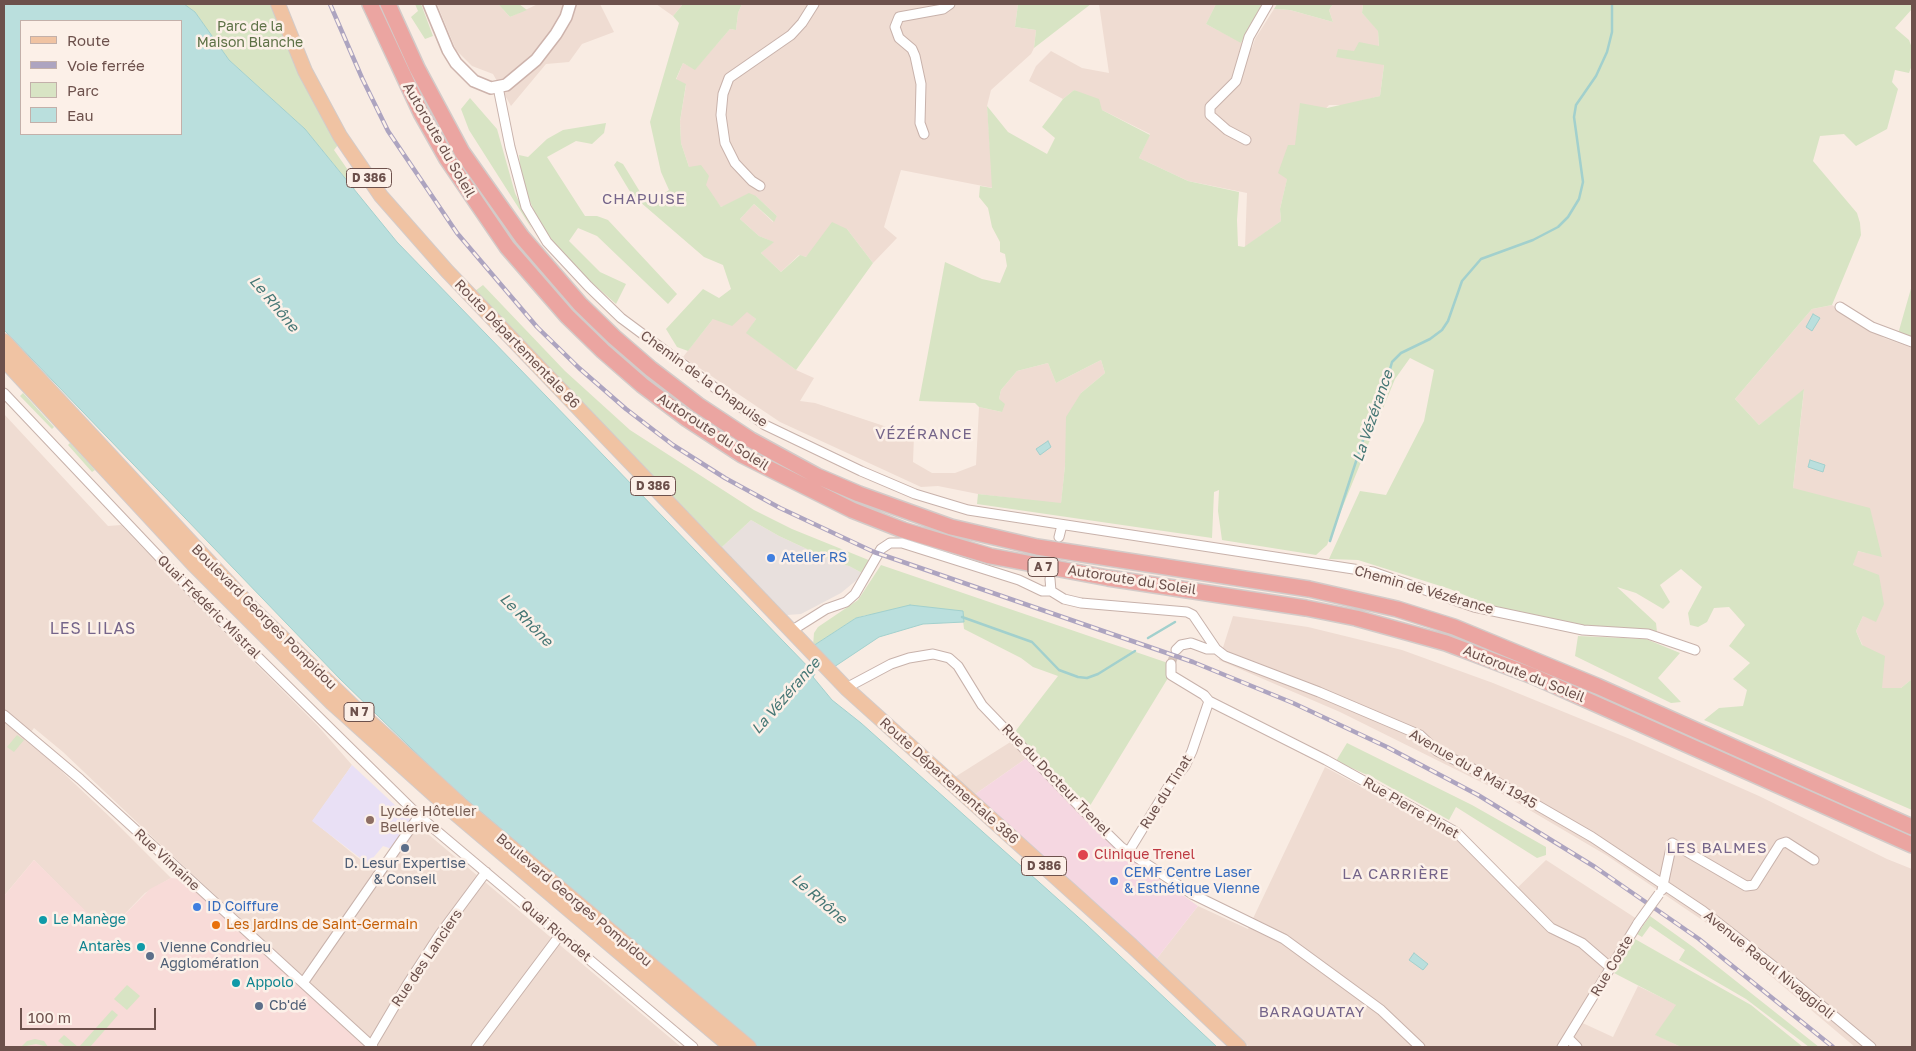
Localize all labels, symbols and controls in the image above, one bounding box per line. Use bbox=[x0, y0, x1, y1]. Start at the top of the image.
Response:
park label: Parc de la Maison Blanche bbox=[197, 19, 303, 52]
legend bbox=[20, 20, 182, 135]
text: Route bbox=[67, 31, 110, 49]
text: Voie ferrée bbox=[67, 56, 145, 74]
street label: Autoroute du Soleil bbox=[399, 80, 479, 200]
text: Parc bbox=[67, 81, 99, 99]
text: Eau bbox=[67, 106, 94, 124]
road number: D 386 bbox=[346, 168, 392, 188]
district label: CHAPUISE bbox=[601, 190, 687, 208]
water label: Le Rhône bbox=[246, 272, 302, 336]
street label: Route Départementale 86 bbox=[451, 276, 583, 412]
street label: Chemin de la Chapuise bbox=[637, 327, 771, 431]
water label: La Vézérance bbox=[1349, 368, 1397, 464]
street label: Autoroute du Soleil bbox=[654, 390, 772, 474]
district label: VÉZÉRANCE bbox=[874, 425, 974, 443]
road number: D 386 bbox=[630, 476, 676, 496]
street label: Boulevard Georges Pompidou bbox=[188, 541, 340, 693]
place label: Atelier RS bbox=[781, 550, 847, 566]
street label: Quai Frédéric Mistral bbox=[154, 552, 264, 662]
marker: Atelier RS bbox=[765, 552, 777, 564]
road number: A 7 bbox=[1028, 558, 1058, 576]
street label: Autoroute du Soleil bbox=[1067, 562, 1197, 598]
street label: Chemin de Vézérance bbox=[1352, 562, 1496, 618]
water label: Le Rhône bbox=[496, 590, 556, 650]
district label: LES LILAS bbox=[49, 619, 137, 639]
street label: Autoroute du Soleil bbox=[1461, 642, 1587, 706]
water label: La Vézérance bbox=[748, 654, 824, 738]
road number: N 7 bbox=[344, 702, 374, 722]
street label: Route Départementale 386 bbox=[876, 714, 1022, 848]
street label: Rue du Docteur Trenel bbox=[998, 721, 1114, 839]
street label: Avenue du 8 Mai 1945 bbox=[1406, 726, 1540, 812]
street label: Rue du Tinat bbox=[1137, 752, 1195, 832]
street label: Rue Pierre Pinet bbox=[1360, 774, 1462, 842]
place label: Lycée Hôtelier Bellerive bbox=[380, 804, 476, 836]
marker: Lycée Hôtelier Bellerive bbox=[364, 814, 376, 826]
street label: Rue Vimaine bbox=[131, 825, 203, 895]
street label: Boulevard Georges Pompidou bbox=[493, 830, 655, 970]
district label: LES BALMES bbox=[1665, 839, 1769, 857]
marker: D. Lesur Expertise & Conseil bbox=[399, 842, 411, 854]
place label: Clinique Trenel bbox=[1094, 847, 1195, 863]
marker: Clinique Trenel bbox=[1076, 848, 1090, 862]
place label: D. Lesur Expertise & Conseil bbox=[344, 856, 466, 889]
road number: D 386 bbox=[1022, 856, 1066, 876]
place label: CEMF Centre Laser & Esthétique Vienne bbox=[1124, 865, 1260, 898]
district label: LA CARRIÈRE bbox=[1341, 865, 1451, 883]
water label: Le Rhône bbox=[788, 870, 850, 928]
marker: CEMF Centre Laser & Esthétique Vienne bbox=[1108, 875, 1120, 887]
street label: Quai Riondet bbox=[517, 897, 595, 965]
place label: ID Coiffure bbox=[207, 899, 279, 915]
marker: ID Coiffure bbox=[191, 901, 203, 913]
street label: Rue des Lanciers bbox=[388, 906, 466, 1010]
street label: Avenue Raoul Nivaggioli bbox=[1701, 907, 1837, 1023]
place label: Le Manège bbox=[53, 912, 126, 928]
marker: Le Manège bbox=[37, 914, 49, 926]
place label: Les jardins de Saint-Germain bbox=[226, 917, 418, 933]
marker: Les jardins de Saint-Germain bbox=[210, 919, 222, 931]
street label: Rue Coste bbox=[1587, 932, 1637, 1000]
place label: Antarès bbox=[79, 939, 131, 955]
place label: Vienne Condrieu Agglomération bbox=[160, 940, 271, 972]
marker: Antarès bbox=[135, 941, 147, 953]
marker: Vienne Condrieu Agglomération bbox=[144, 950, 156, 962]
place label: Appolo bbox=[246, 975, 294, 991]
marker: Appolo bbox=[230, 977, 242, 989]
scale bar bbox=[22, 998, 159, 1030]
place label: Cb'dé bbox=[269, 998, 307, 1014]
marker: Cb'dé bbox=[253, 1000, 265, 1012]
district label: BARAQUATAY bbox=[1258, 1003, 1366, 1021]
text: 100 m bbox=[28, 1008, 71, 1026]

